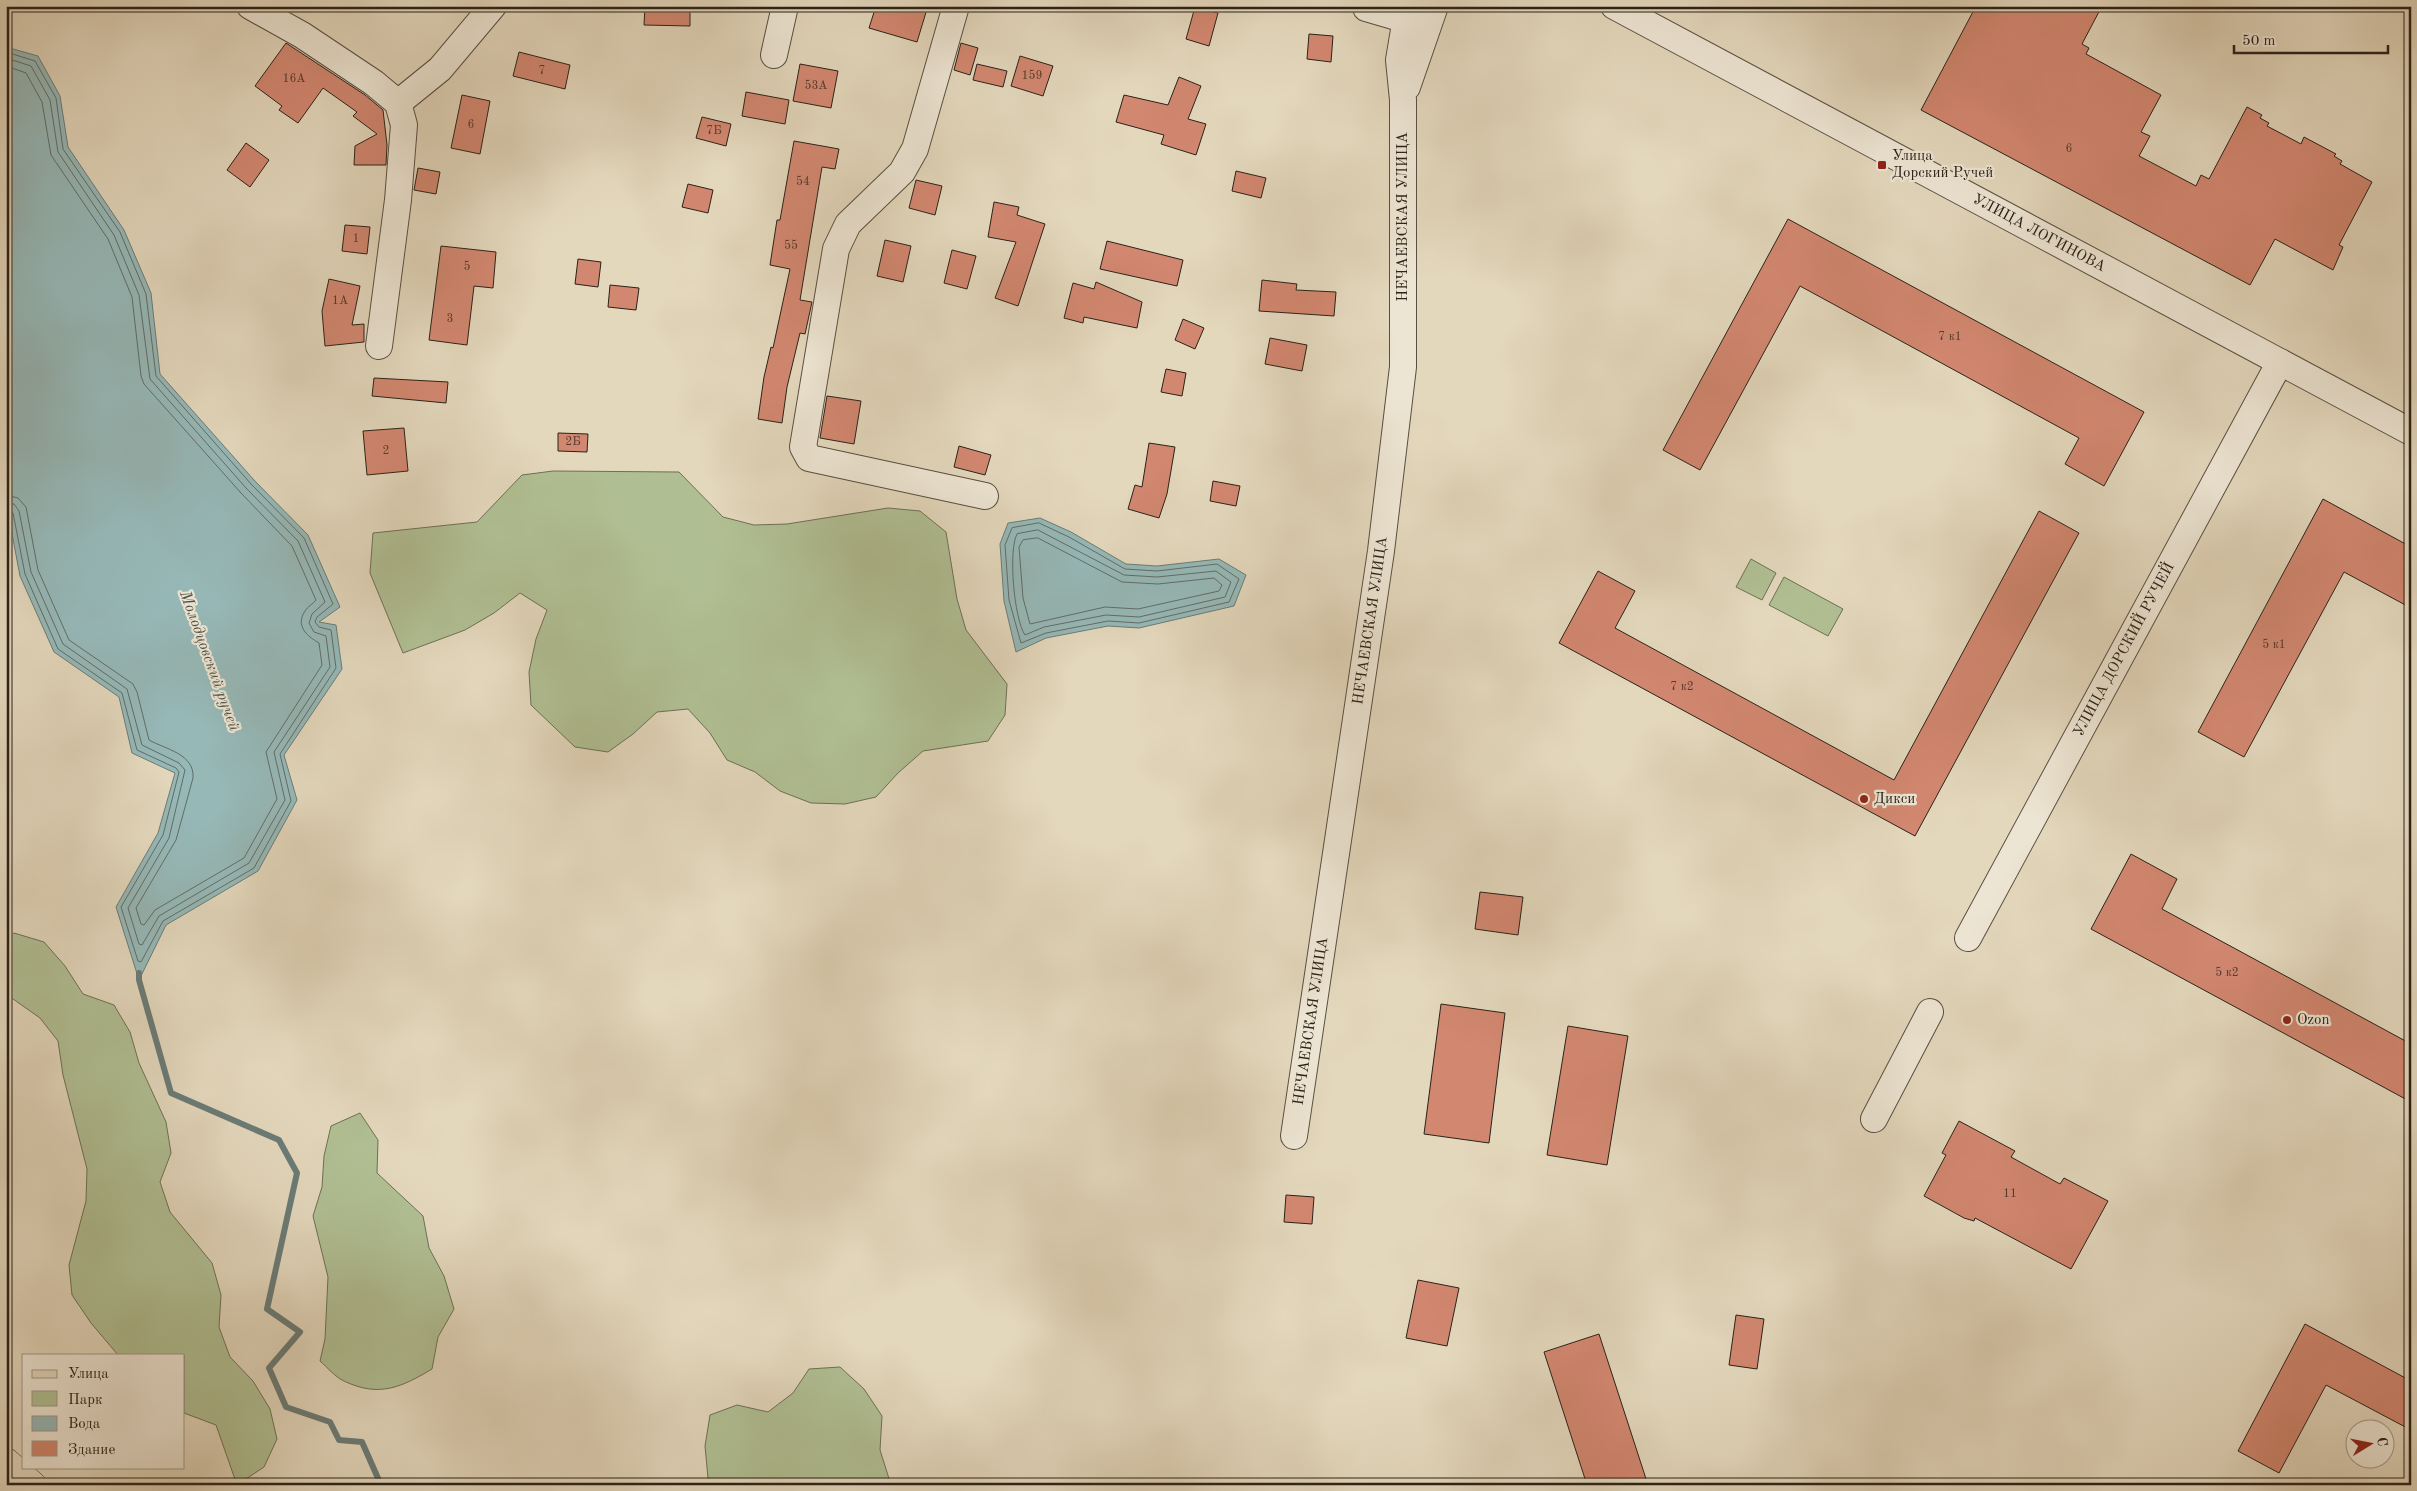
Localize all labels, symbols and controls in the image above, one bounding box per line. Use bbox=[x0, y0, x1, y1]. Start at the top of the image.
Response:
scale bar bbox=[2234, 22, 2388, 54]
text: 50 m bbox=[2242, 34, 2276, 49]
house number: 7 bbox=[539, 65, 545, 77]
house number: 159 bbox=[1022, 69, 1042, 82]
house number: 16А bbox=[282, 73, 306, 85]
house number: 53А bbox=[804, 79, 828, 92]
house number: 6 bbox=[468, 119, 475, 131]
house number: 7Б bbox=[706, 125, 722, 137]
street label: НЕЧАЕВСКАЯ УЛИЦА bbox=[1396, 132, 1411, 302]
house number: 6 bbox=[2066, 143, 2073, 155]
place label: Улица Дорский Ручей bbox=[1892, 149, 1993, 181]
marker: Улица Дорский Ручей bbox=[1876, 159, 1888, 171]
house number: 54 bbox=[796, 175, 810, 188]
street label: УЛИЦА ЛОГИНОВА bbox=[1970, 192, 2108, 275]
house number: 1 bbox=[353, 233, 359, 245]
house number: 55 bbox=[784, 239, 798, 252]
house number: 5 bbox=[464, 260, 471, 273]
house number: 1А bbox=[332, 295, 348, 307]
house number: 3 bbox=[447, 313, 453, 325]
house number: 7 к1 bbox=[1938, 331, 1962, 343]
house number: 2Б bbox=[565, 436, 581, 448]
house number: 2 bbox=[383, 445, 389, 457]
street label: НЕЧАЕВСКАЯ УЛИЦА bbox=[1351, 535, 1390, 706]
street label: УЛИЦА ДОРСКИЙ РУЧЕЙ bbox=[2071, 558, 2177, 739]
water label: Молодцовский ручей bbox=[176, 588, 242, 733]
house number: 5 к1 bbox=[2262, 638, 2286, 651]
house number: 7 к2 bbox=[1670, 681, 1694, 693]
place label: Дикси bbox=[1874, 792, 1915, 807]
marker: Дикси bbox=[1858, 793, 1870, 805]
street label: НЕЧАЕВСКАЯ УЛИЦА bbox=[1291, 936, 1331, 1106]
house number: 5 к2 bbox=[2215, 966, 2239, 979]
place label: Ozon bbox=[2297, 1013, 2330, 1028]
marker: Ozon bbox=[2281, 1014, 2293, 1026]
house number: 11 bbox=[2003, 1188, 2017, 1200]
legend bbox=[22, 1354, 185, 1468]
text: Улица bbox=[68, 1367, 109, 1382]
text: Парк bbox=[68, 1393, 103, 1408]
text: Вода bbox=[68, 1417, 101, 1432]
north arrow bbox=[2344, 1418, 2394, 1468]
text: С bbox=[2374, 1436, 2390, 1448]
text: Здание bbox=[68, 1443, 115, 1458]

